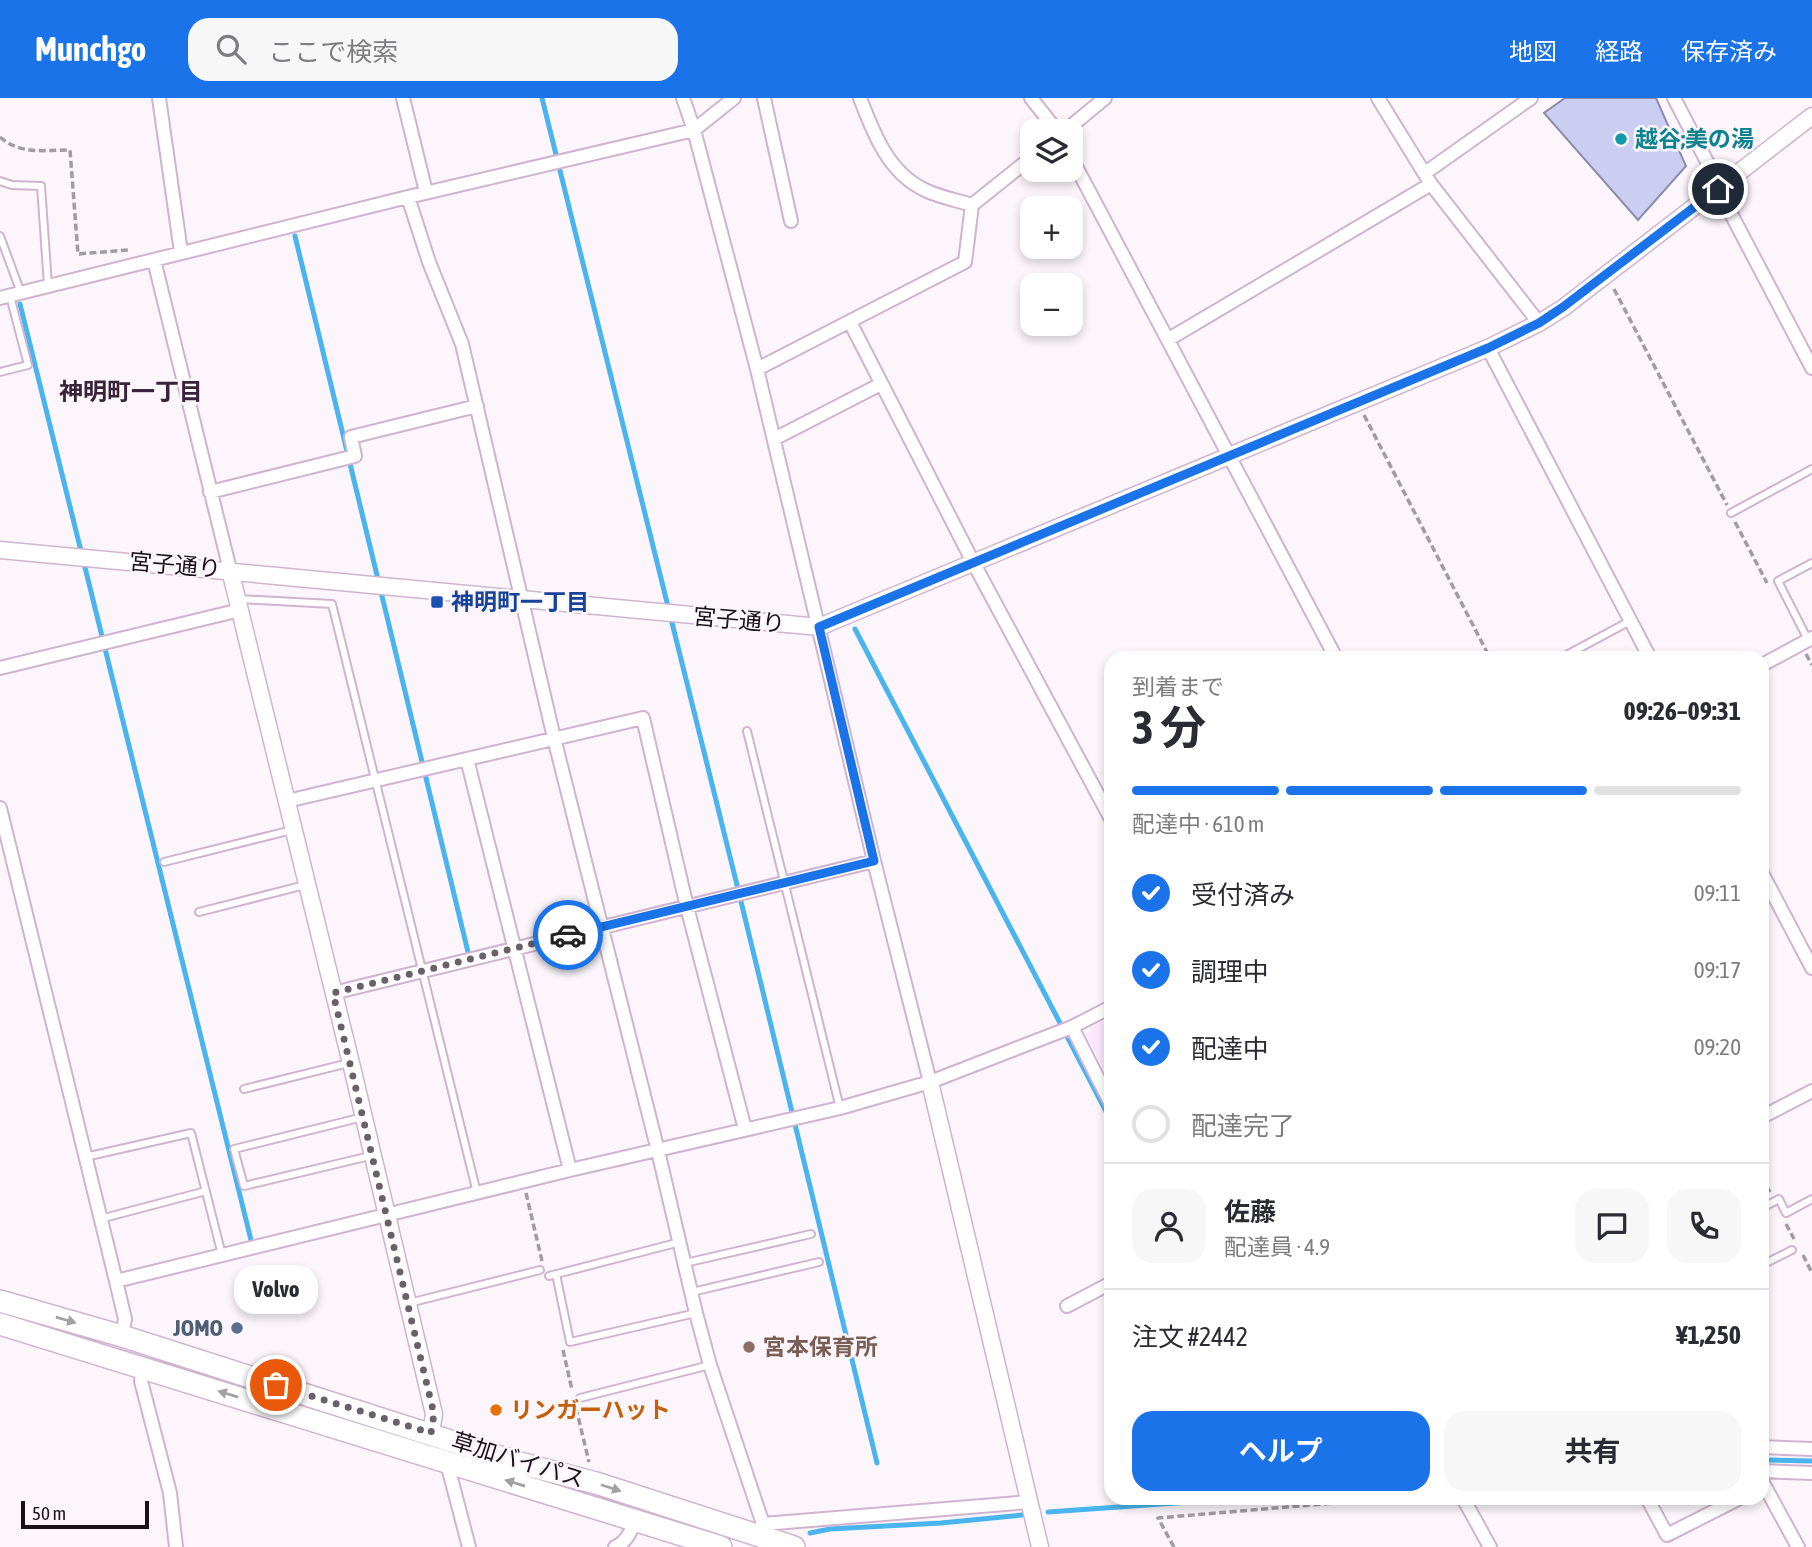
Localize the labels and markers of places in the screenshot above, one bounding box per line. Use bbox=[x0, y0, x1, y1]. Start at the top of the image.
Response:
place label: 越谷;美の湯 bbox=[1635, 126, 1754, 152]
marker: 越谷;美の湯 bbox=[1613, 131, 1629, 147]
pin bbox=[1688, 159, 1748, 219]
place label: 神明町一丁目 bbox=[451, 589, 589, 615]
marker: 神明町一丁目 bbox=[429, 594, 445, 610]
callout: Volvo bbox=[234, 1266, 318, 1315]
place label: JOMO bbox=[172, 1315, 223, 1341]
marker: JOMO bbox=[229, 1320, 245, 1336]
place label: 宮本保育所 bbox=[763, 1334, 878, 1360]
marker: 宮本保育所 bbox=[741, 1339, 757, 1355]
pin bbox=[246, 1355, 306, 1415]
place label: リンガーハット bbox=[510, 1397, 671, 1423]
marker: リンガーハット bbox=[488, 1402, 504, 1418]

